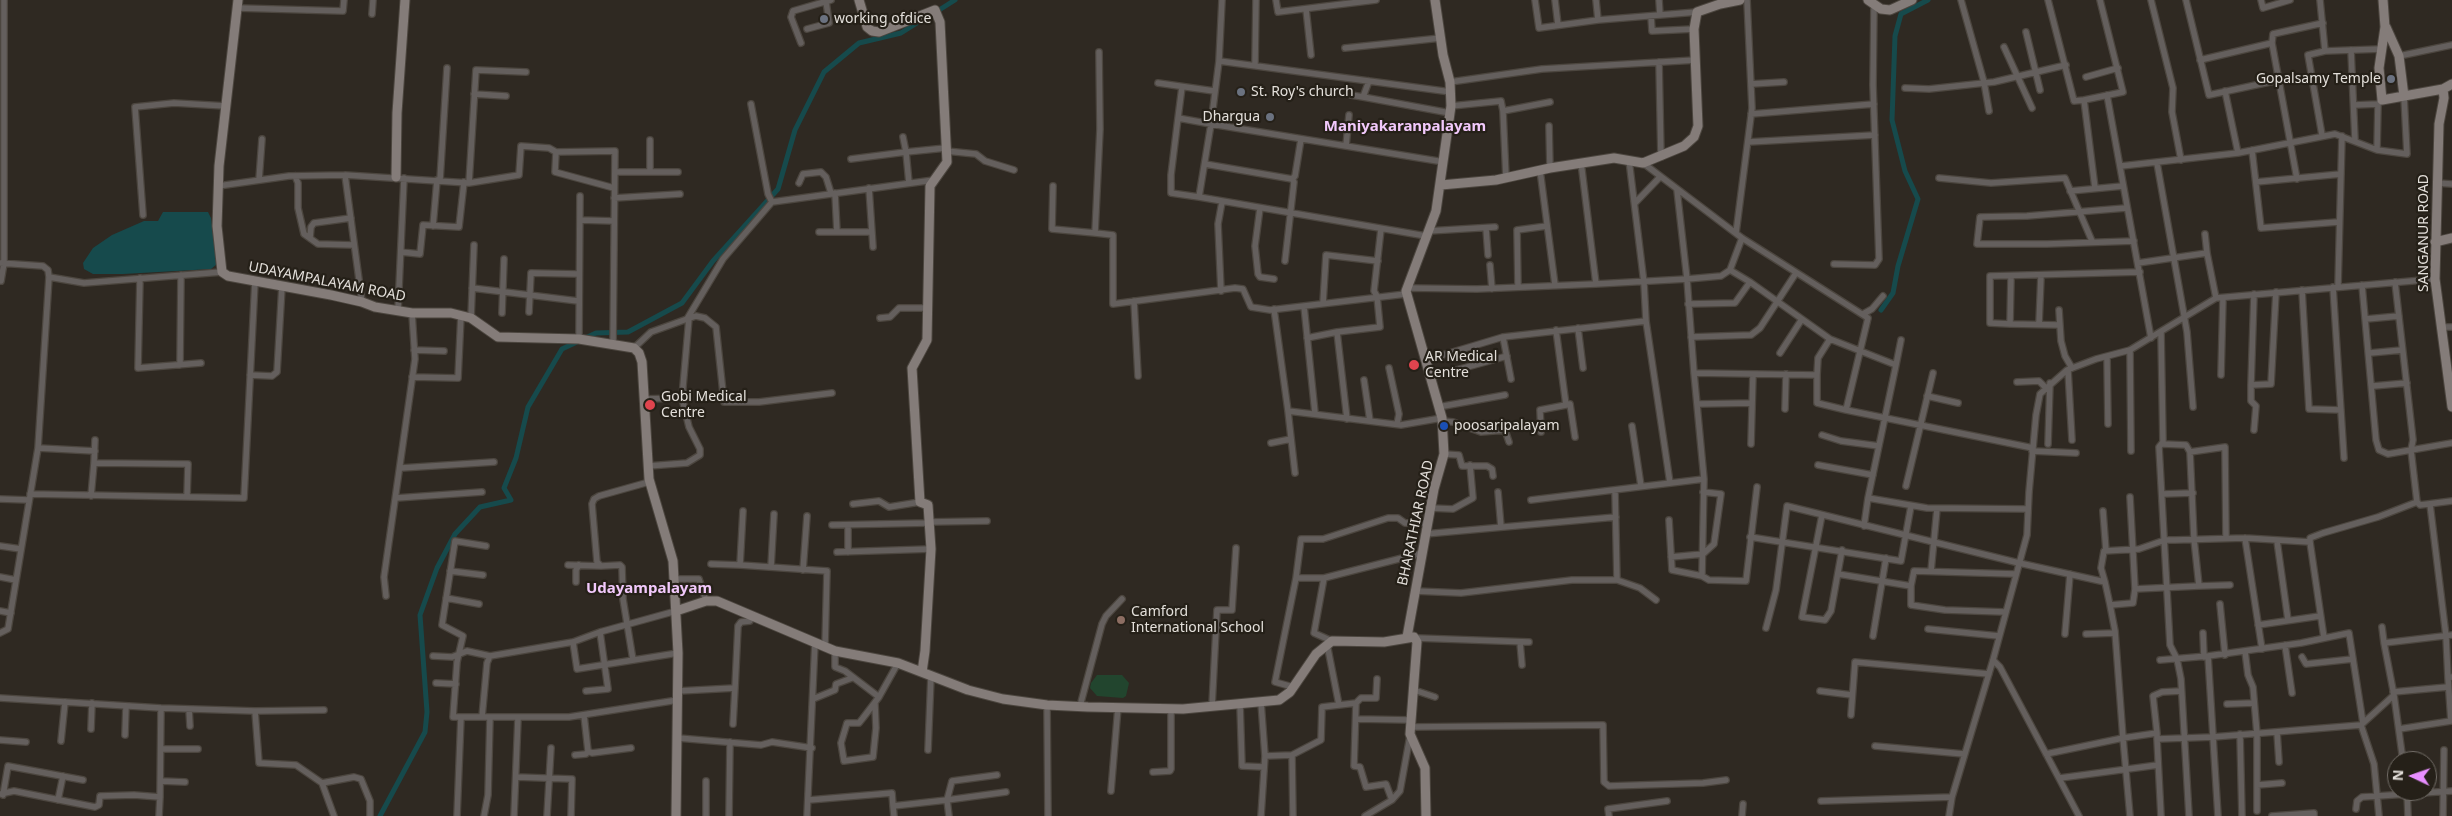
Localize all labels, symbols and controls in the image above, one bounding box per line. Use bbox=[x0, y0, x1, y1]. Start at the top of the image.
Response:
place label: working ofdice bbox=[834, 11, 931, 27]
marker: working ofdice bbox=[818, 13, 830, 25]
place label: Gopalsamy Temple bbox=[2256, 71, 2381, 87]
marker: Gopalsamy Temple bbox=[2385, 73, 2397, 85]
place label: St. Roy's church bbox=[1251, 84, 1354, 100]
marker: St. Roy's church bbox=[1235, 86, 1247, 98]
place label: Dhargua bbox=[1203, 109, 1260, 125]
marker: Dhargua bbox=[1264, 111, 1276, 123]
district label: Maniyakaranpalayam bbox=[1324, 118, 1486, 136]
street label: SANGANUR ROAD bbox=[2416, 174, 2432, 292]
street label: UDAYAMPALAYAM ROAD bbox=[247, 258, 407, 306]
place label: AR Medical Centre bbox=[1425, 349, 1497, 382]
marker: AR Medical Centre bbox=[1407, 358, 1421, 372]
place label: Gobi Medical Centre bbox=[661, 389, 747, 422]
marker: Gobi Medical Centre bbox=[643, 398, 657, 412]
place label: poosaripalayam bbox=[1454, 418, 1560, 434]
marker: poosaripalayam bbox=[1438, 420, 1450, 432]
street label: BHARATHIAR ROAD bbox=[1394, 459, 1438, 587]
district label: Udayampalayam bbox=[586, 580, 712, 598]
place label: Camford International School bbox=[1131, 604, 1264, 636]
marker: Camford International School bbox=[1115, 614, 1127, 626]
north arrow bbox=[2387, 751, 2437, 801]
text: N bbox=[2388, 769, 2407, 781]

